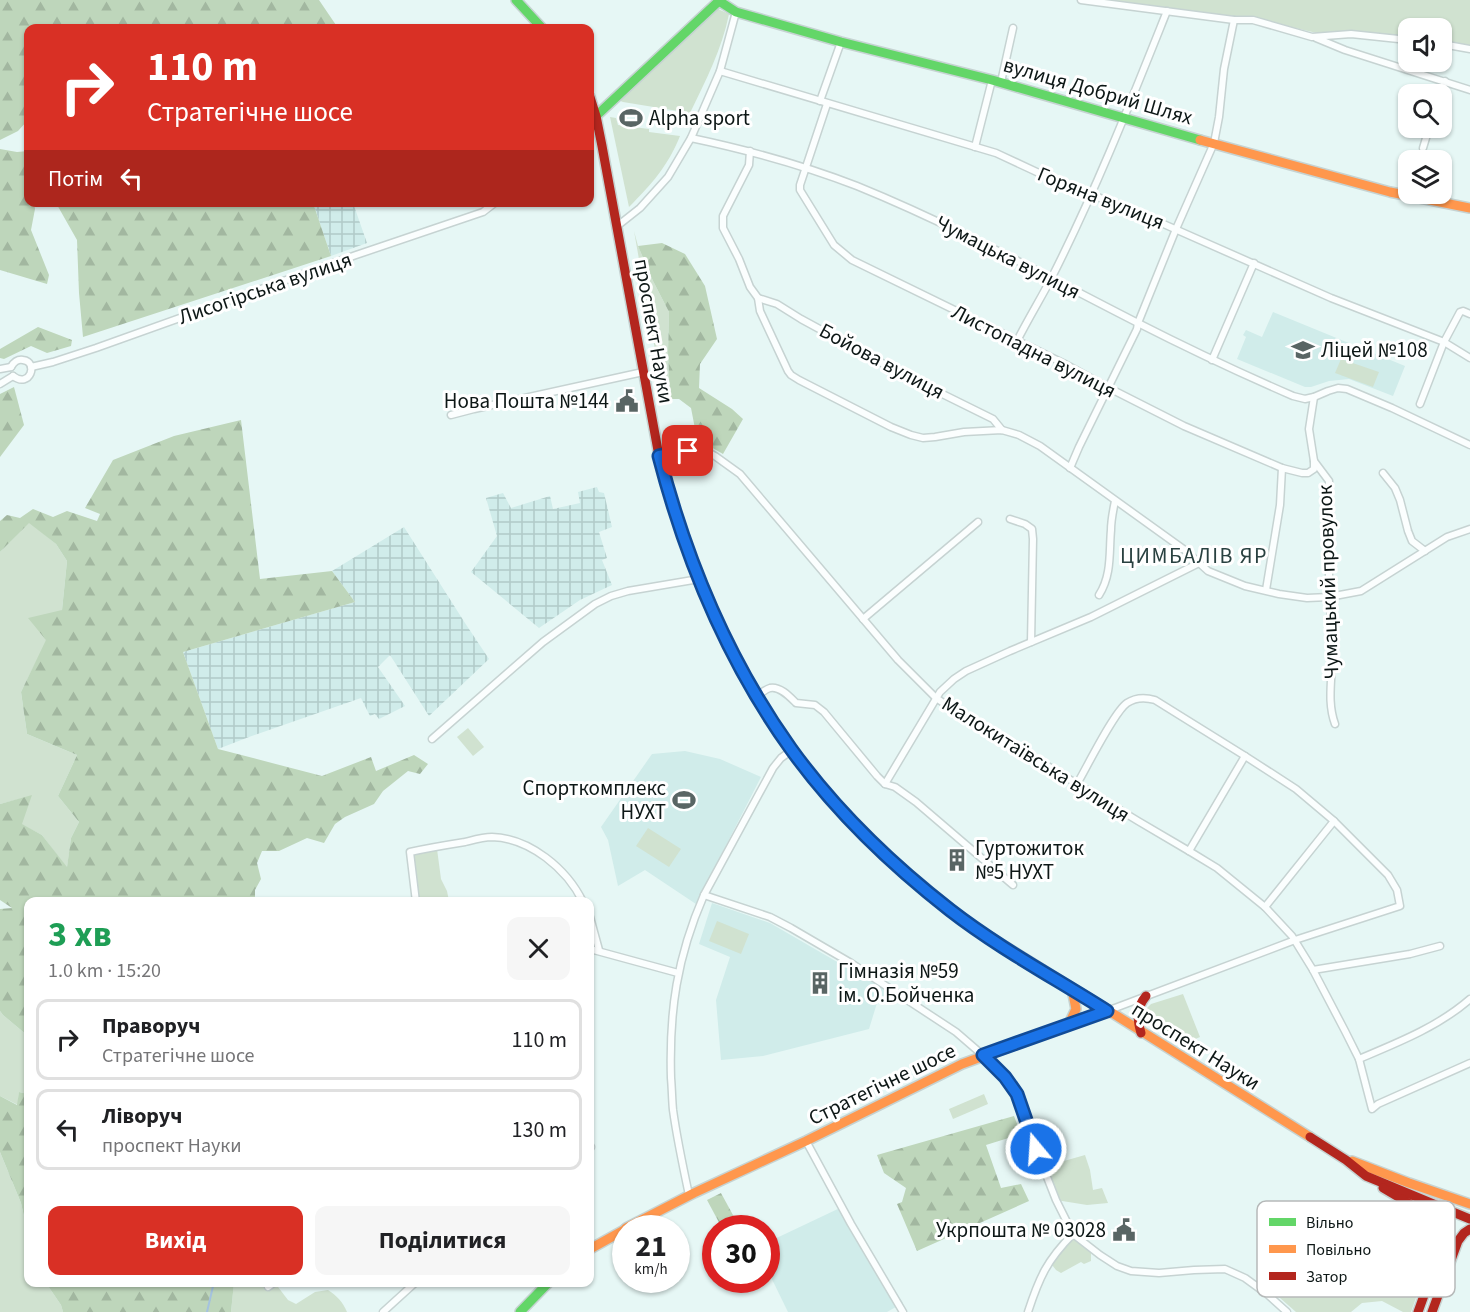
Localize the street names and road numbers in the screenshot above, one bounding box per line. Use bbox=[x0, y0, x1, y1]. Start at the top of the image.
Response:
street label: вулиця Добрий Шлях bbox=[1000, 50, 1197, 133]
street label: Горяна вулиця bbox=[1033, 159, 1169, 237]
street label: Чумацька вулиця bbox=[930, 208, 1086, 306]
street label: Лисогірська вулиця bbox=[174, 244, 356, 332]
street label: проспект Науки bbox=[627, 256, 681, 406]
street label: Листопадна вулиця bbox=[947, 297, 1121, 405]
street label: Бойова вулиця bbox=[814, 315, 950, 407]
street label: Чумацький провулок bbox=[1310, 484, 1346, 680]
street label: Малокитаївська вулиця bbox=[936, 689, 1136, 829]
street label: проспект Науки bbox=[1126, 994, 1266, 1098]
street label: Стратегічне шосе bbox=[803, 1035, 961, 1133]

